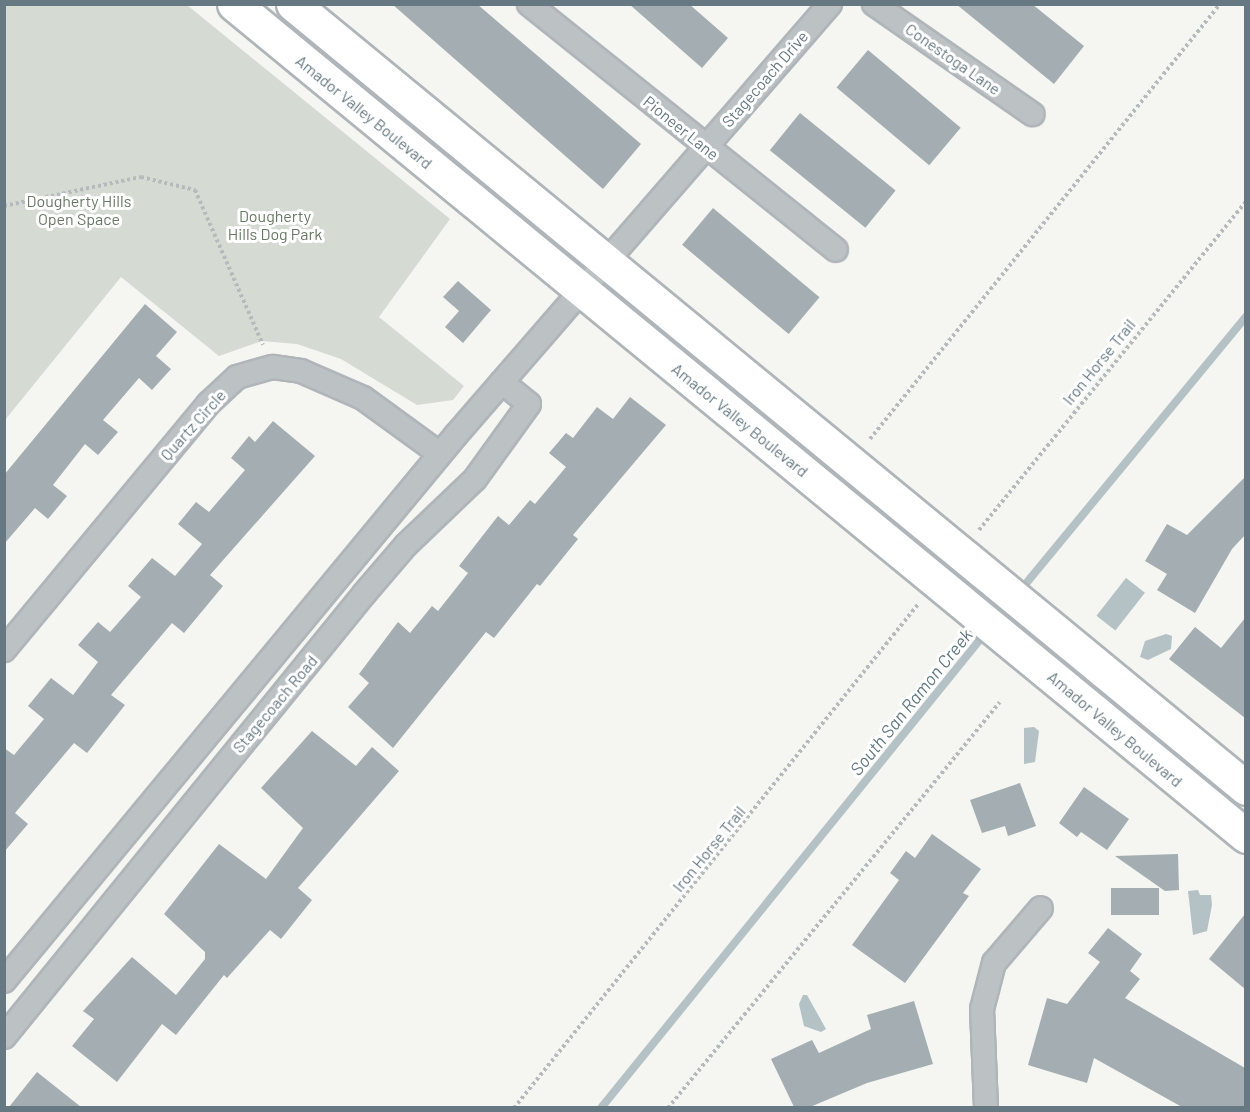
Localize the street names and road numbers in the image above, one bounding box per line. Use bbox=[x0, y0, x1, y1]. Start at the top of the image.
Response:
street label: Conestoga Lane bbox=[902, 19, 1004, 99]
street label: Stagecoach Drive bbox=[718, 27, 812, 131]
street label: Amador Valley Boulevard bbox=[292, 51, 436, 173]
street label: Pioneer Lane bbox=[640, 92, 722, 164]
street label: Iron Horse Trail bbox=[1059, 315, 1139, 409]
street label: Amador Valley Boulevard bbox=[668, 359, 812, 481]
street label: Quartz Circle bbox=[156, 386, 230, 464]
street label: Stagecoach Road bbox=[229, 651, 321, 757]
street label: Amador Valley Boulevard bbox=[1044, 667, 1186, 791]
street label: Iron Horse Trail bbox=[669, 802, 749, 896]

